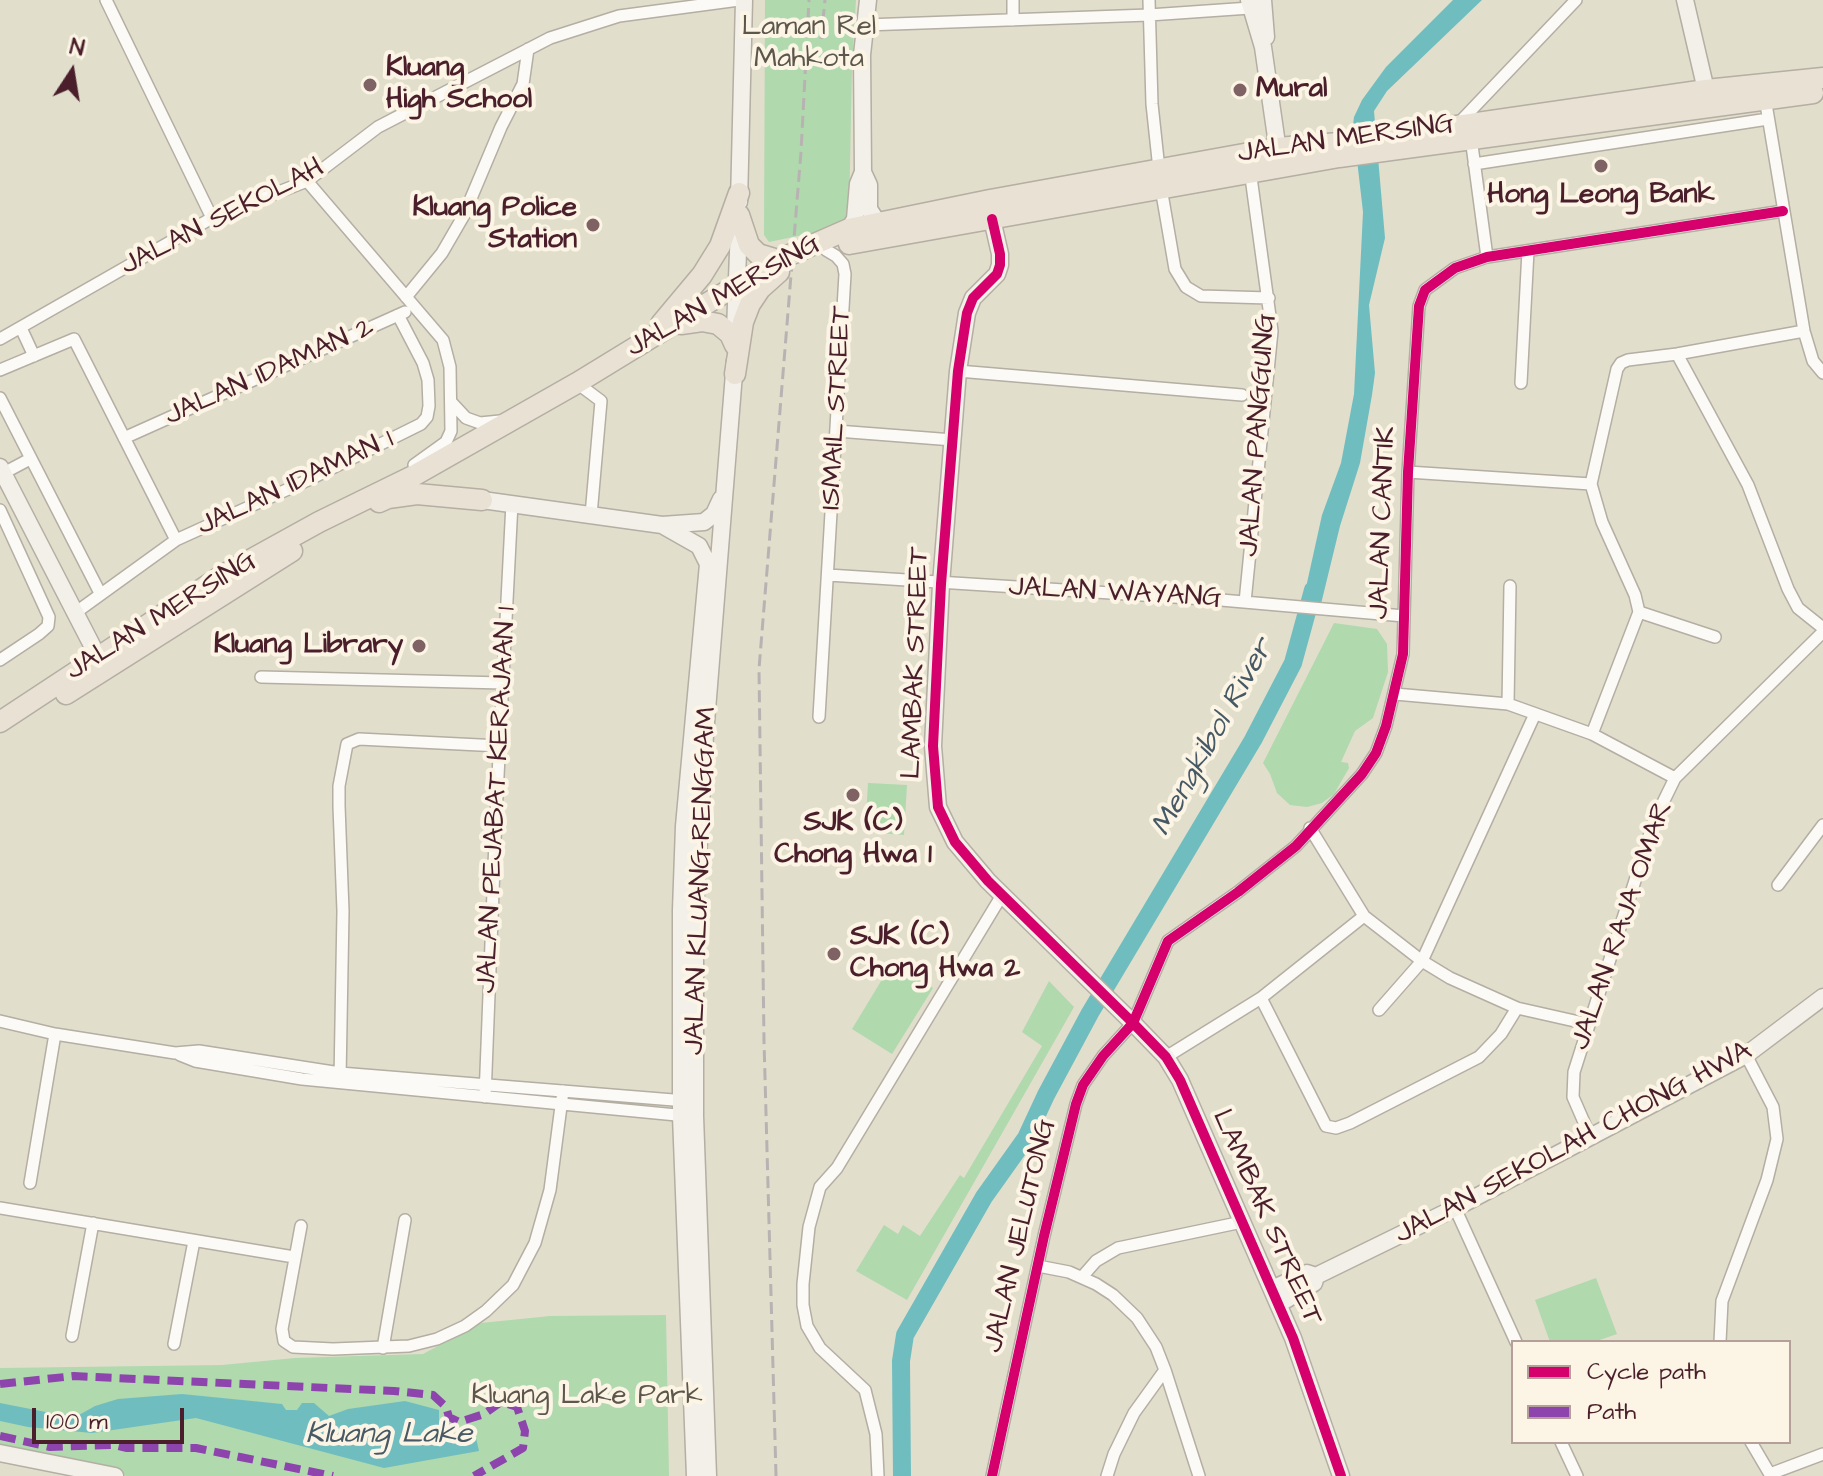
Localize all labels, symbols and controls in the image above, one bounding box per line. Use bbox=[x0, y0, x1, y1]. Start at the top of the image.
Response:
park label: Laman Rel Mahkota bbox=[742, 11, 876, 77]
text: N bbox=[67, 31, 87, 65]
north arrow bbox=[32, 32, 112, 112]
place label: Kluang High School bbox=[386, 52, 532, 118]
place label: Mural bbox=[1256, 73, 1327, 107]
marker: Kluang High School bbox=[361, 76, 379, 94]
marker: Mural bbox=[1231, 81, 1249, 99]
street label: JALAN MERSING bbox=[1236, 108, 1456, 172]
street label: JALAN SEKOLAH bbox=[116, 152, 330, 284]
marker: Hong Leong Bank bbox=[1592, 157, 1610, 175]
place label: Hong Leong Bank bbox=[1487, 179, 1715, 213]
place label: Kluang Police Station bbox=[412, 192, 577, 258]
marker: Kluang Police Station bbox=[584, 216, 602, 234]
street label: JALAN MERSING bbox=[621, 228, 827, 366]
street label: ISMAIL STREET bbox=[816, 305, 860, 511]
street label: JALAN IDAMAN 2 bbox=[160, 312, 380, 434]
street label: JALAN PANGGUNG bbox=[1234, 312, 1284, 558]
street label: JALAN IDAMAN 1 bbox=[193, 424, 399, 544]
street label: JALAN CANTIK bbox=[1364, 426, 1404, 620]
street label: JALAN MERSING bbox=[61, 545, 263, 689]
street label: LAMBAK STREET bbox=[896, 546, 938, 780]
street label: JALAN WAYANG bbox=[1008, 572, 1222, 616]
street label: JALAN PEJABAT KERAJAAN 1 bbox=[471, 606, 525, 994]
place label: Kluang Library bbox=[214, 629, 403, 663]
water label: Mengkibol River bbox=[1145, 633, 1283, 843]
marker: Kluang Library bbox=[410, 637, 428, 655]
street label: JALAN KLUANG-RENGGAM bbox=[679, 706, 725, 1056]
marker: SJK (C) Chong Hwa 1 bbox=[844, 786, 862, 804]
street label: JALAN RAJA OMAR bbox=[1565, 797, 1681, 1055]
place label: SJK (C) Chong Hwa 1 bbox=[774, 807, 932, 873]
place label: SJK (C) Chong Hwa 2 bbox=[850, 921, 1020, 987]
marker: SJK (C) Chong Hwa 2 bbox=[825, 945, 843, 963]
street label: JALAN SEKOLAH CHONG HWA bbox=[1390, 1035, 1758, 1253]
street label: LAMBAK STREET bbox=[1203, 1105, 1329, 1331]
street label: JALAN JELUTONG bbox=[978, 1116, 1064, 1356]
legend bbox=[1511, 1340, 1791, 1444]
text: Cycle path bbox=[1587, 1355, 1706, 1389]
park label: Kluang Lake Park bbox=[471, 1380, 703, 1414]
scale bar bbox=[36, 1392, 188, 1442]
text: Path bbox=[1587, 1395, 1636, 1429]
text: 100 m bbox=[46, 1405, 108, 1439]
water label: Kluang Lake bbox=[306, 1418, 472, 1454]

